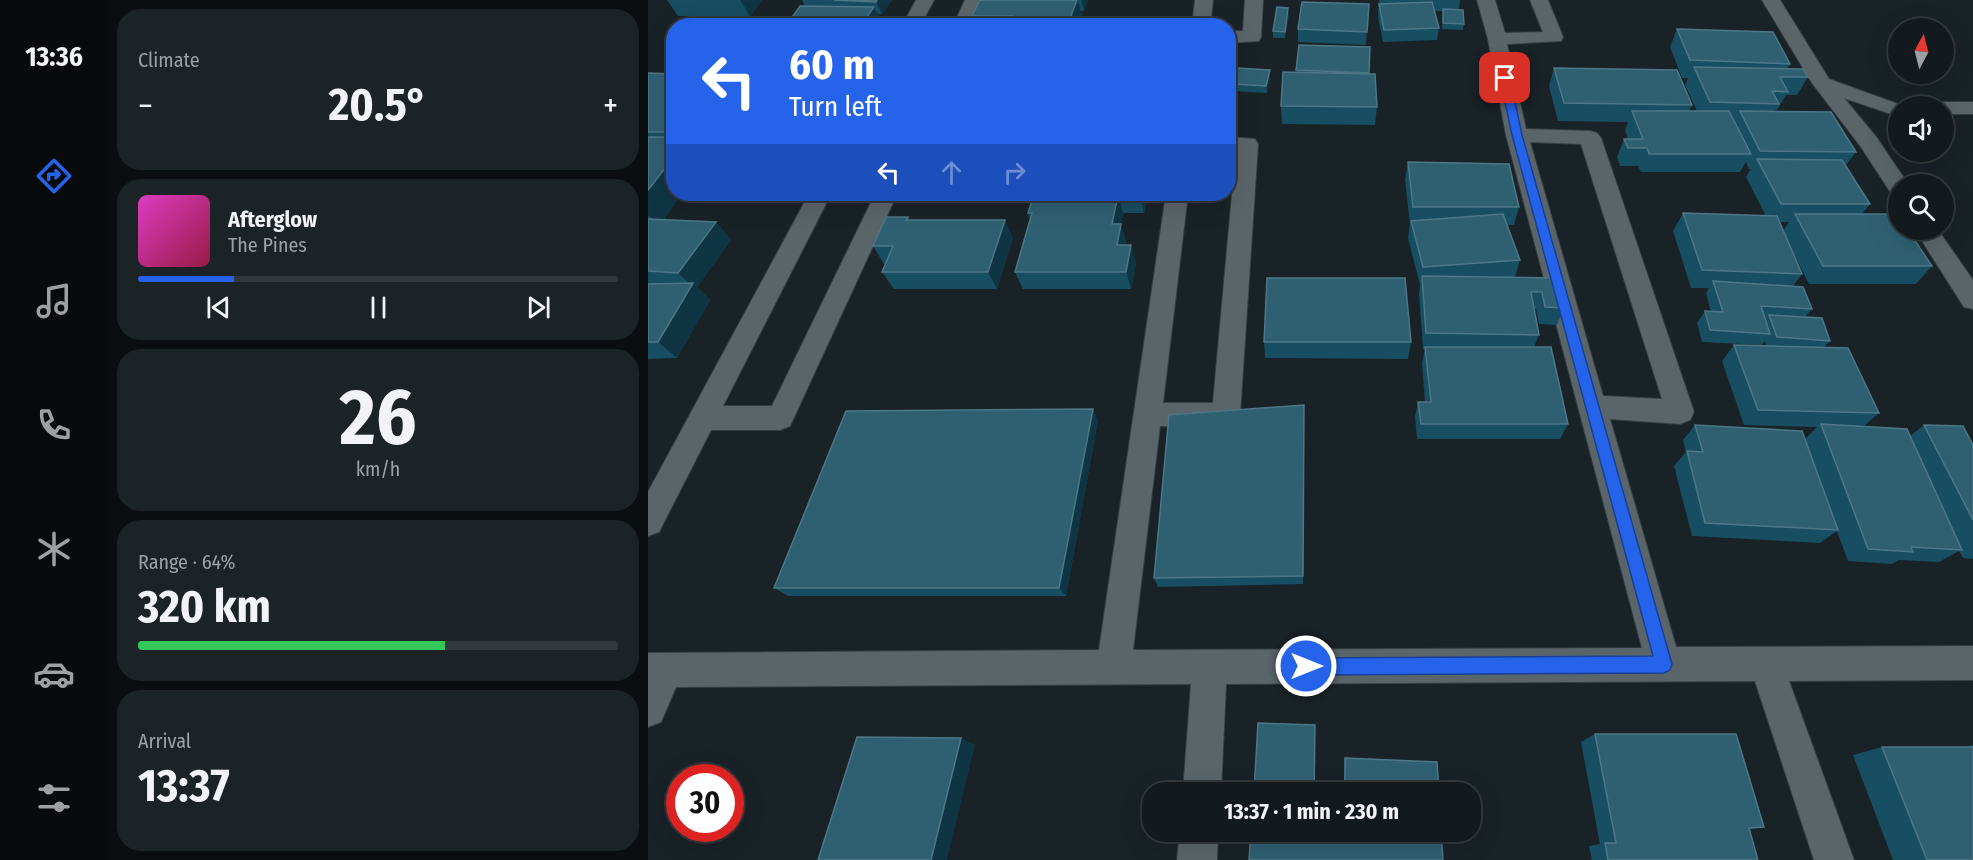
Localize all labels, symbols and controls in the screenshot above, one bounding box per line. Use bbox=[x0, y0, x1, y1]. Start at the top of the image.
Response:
north arrow bbox=[1888, 18, 1954, 84]
map controls bbox=[1888, 18, 1954, 240]
text: 60 m bbox=[789, 40, 875, 90]
text: 13:36 bbox=[25, 41, 83, 73]
icon: left bbox=[690, 42, 768, 120]
text: Climate bbox=[138, 48, 200, 72]
pin bbox=[1479, 52, 1530, 103]
icon: arrive bbox=[1488, 61, 1521, 94]
text: 20.5° bbox=[328, 78, 427, 132]
text: − bbox=[138, 86, 153, 126]
text: + bbox=[603, 86, 618, 126]
text: Turn left bbox=[789, 91, 882, 123]
button: sound bbox=[1888, 96, 1954, 162]
icon: directions bbox=[33, 155, 75, 197]
icon: left bbox=[872, 156, 905, 189]
icon: ahead bbox=[935, 156, 968, 189]
icon: right bbox=[998, 156, 1031, 189]
button: search bbox=[1888, 174, 1954, 240]
text: Afterglow bbox=[228, 206, 317, 233]
text: The Pines bbox=[228, 233, 307, 257]
icon: music bbox=[33, 280, 75, 322]
icon: previous bbox=[202, 291, 235, 324]
icon: pause bbox=[362, 291, 395, 324]
icon: next bbox=[522, 291, 555, 324]
text: 26 bbox=[340, 371, 416, 465]
icon: phone bbox=[33, 404, 75, 446]
text: km/h bbox=[356, 457, 400, 481]
icon: climate bbox=[33, 528, 75, 570]
text: Range · 64% bbox=[138, 550, 235, 574]
text: 320 km bbox=[138, 580, 271, 634]
position arrow bbox=[1274, 634, 1338, 698]
icon: car bbox=[33, 653, 75, 695]
text: Arrival bbox=[138, 729, 191, 753]
text: 13:37 bbox=[138, 759, 230, 813]
speed limit sign: 30 bbox=[666, 764, 744, 842]
icon: filters bbox=[33, 777, 75, 819]
text: 13:37 · 1 min · 230 m bbox=[1224, 798, 1399, 825]

